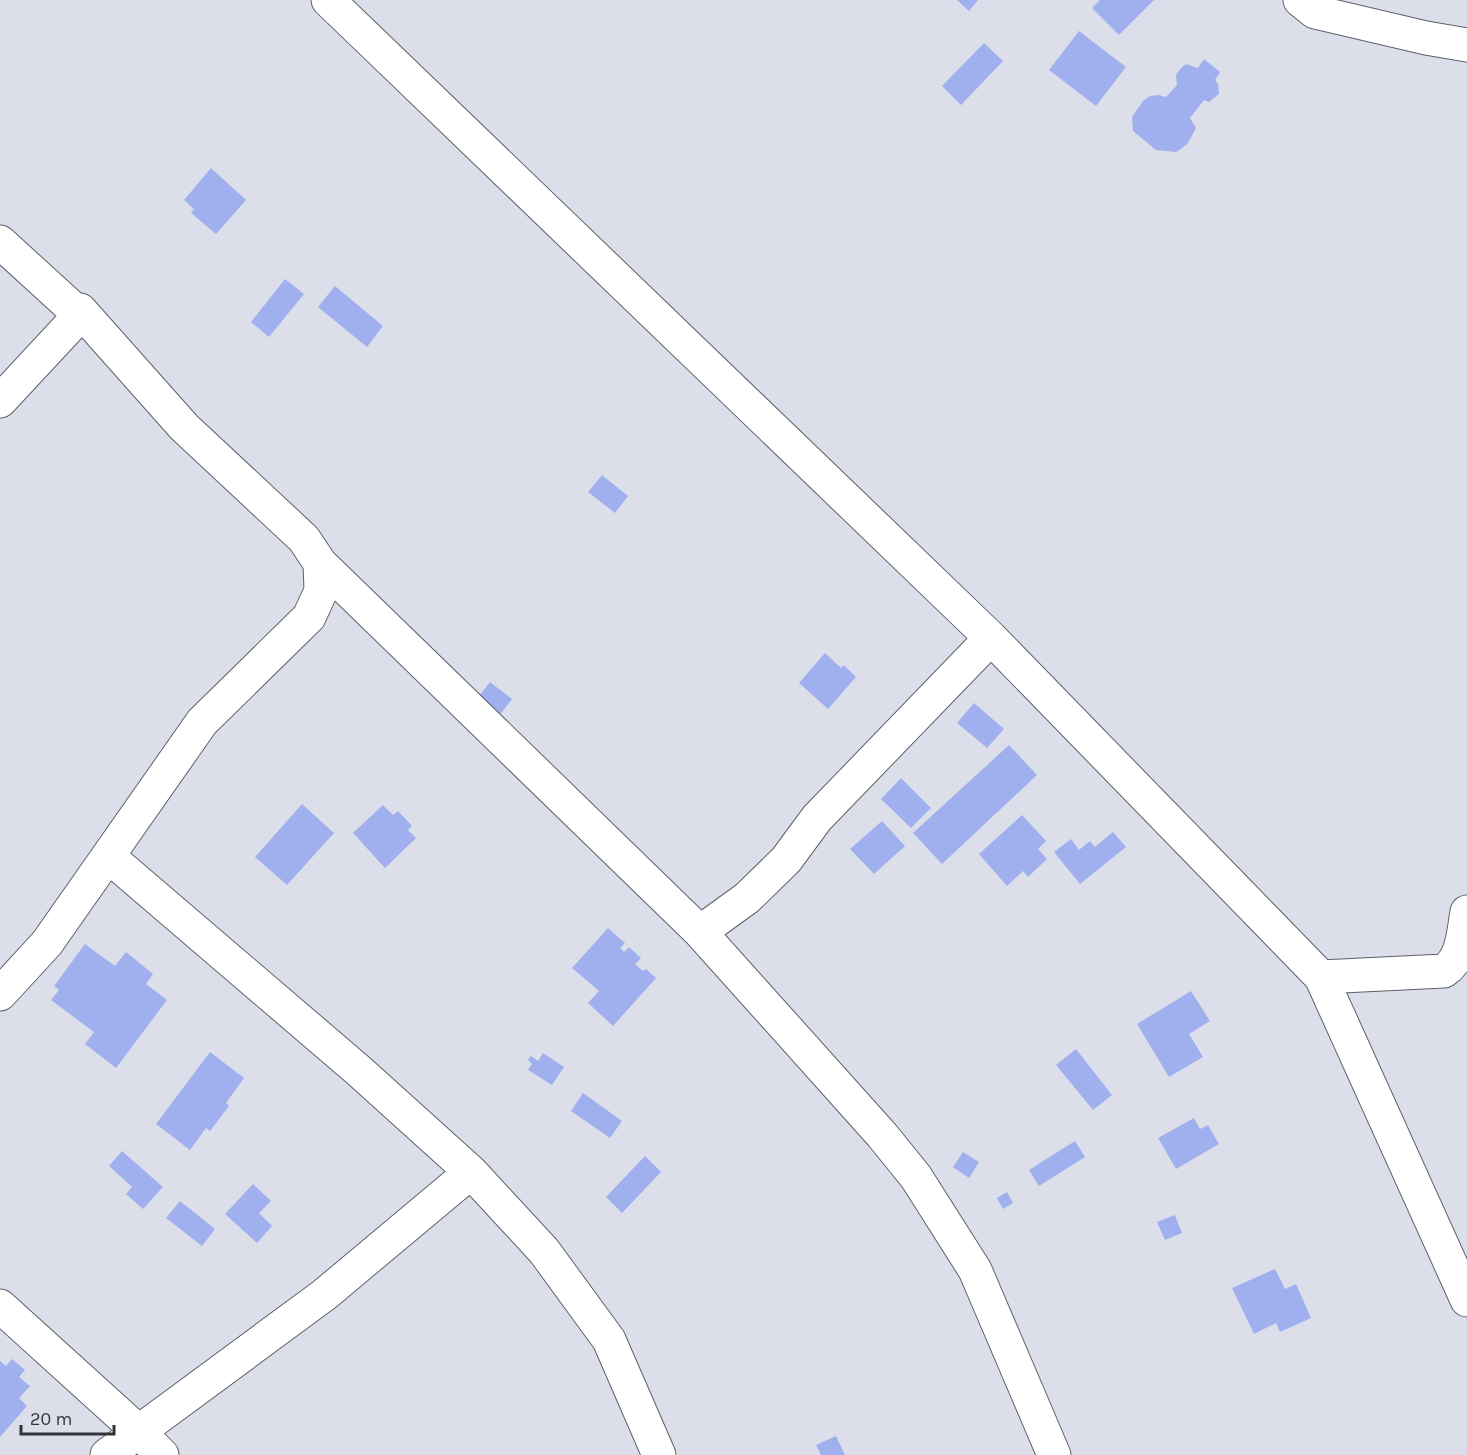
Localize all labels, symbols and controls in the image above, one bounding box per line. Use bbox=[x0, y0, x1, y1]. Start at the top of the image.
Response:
scale bar bbox=[21, 1398, 114, 1436]
text: 20 m bbox=[30, 1408, 72, 1430]

